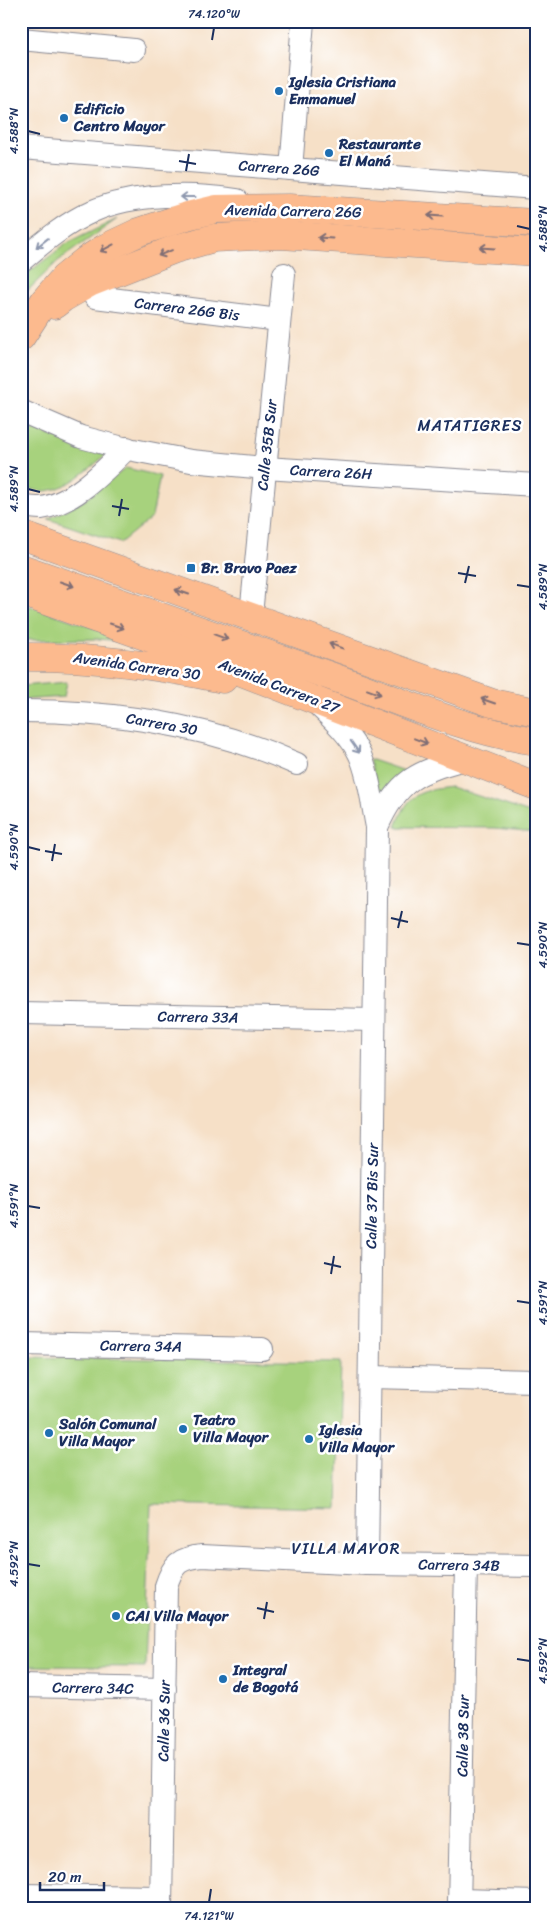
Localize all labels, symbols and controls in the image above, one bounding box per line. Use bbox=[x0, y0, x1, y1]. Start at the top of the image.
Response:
text: 74.120°W bbox=[188, 3, 241, 25]
place label: Iglesia Cristiana Emmanuel bbox=[288, 69, 397, 112]
marker: Iglesia Cristiana Emmanuel bbox=[273, 85, 285, 97]
place label: Edificio Centro Mayor bbox=[73, 96, 167, 139]
text: 4.588°N bbox=[3, 107, 25, 154]
marker: Edificio Centro Mayor bbox=[58, 112, 70, 124]
place label: Restaurante El Maná bbox=[338, 131, 421, 174]
marker: Restaurante El Maná bbox=[323, 147, 335, 159]
street label: Carrera 26G bbox=[238, 152, 321, 184]
one-way arrow bbox=[180, 192, 196, 202]
street label: Avenida Carrera 26G bbox=[223, 197, 362, 225]
text: 4.588°N bbox=[532, 205, 554, 252]
one-way arrow bbox=[427, 212, 443, 221]
one-way arrow bbox=[317, 234, 333, 243]
one-way arrow bbox=[36, 238, 49, 249]
one-way arrow bbox=[100, 243, 114, 253]
one-way arrow bbox=[479, 244, 495, 253]
one-way arrow bbox=[158, 249, 173, 258]
street label: Carrera 26G Bis bbox=[133, 290, 241, 328]
street label: Calle 35B Sur bbox=[249, 397, 285, 492]
district label: MATATIGRES bbox=[418, 411, 522, 440]
street label: Carrera 26H bbox=[289, 457, 373, 487]
text: 4.589°N bbox=[3, 465, 25, 512]
place label: Br. Bravo Paez bbox=[201, 555, 297, 581]
marker: Br. Bravo Paez bbox=[185, 562, 197, 574]
text: 4.589°N bbox=[532, 563, 554, 610]
one-way arrow bbox=[59, 580, 75, 589]
one-way arrow bbox=[175, 587, 191, 596]
one-way arrow bbox=[108, 622, 124, 631]
one-way arrow bbox=[213, 633, 228, 642]
one-way arrow bbox=[328, 641, 344, 650]
street label: Avenida Carrera 30 bbox=[71, 644, 202, 688]
street label: Avenida Carrera 27 bbox=[214, 651, 345, 722]
one-way arrow bbox=[366, 687, 382, 697]
one-way arrow bbox=[481, 696, 497, 705]
street label: Carrera 30 bbox=[124, 705, 200, 743]
one-way arrow bbox=[413, 737, 428, 746]
one-way arrow bbox=[350, 740, 360, 754]
text: 4.590°N bbox=[3, 823, 25, 870]
text: 4.590°N bbox=[532, 921, 554, 968]
street label: Carrera 33A bbox=[157, 1003, 239, 1031]
street label: Calle 37 Bis Sur bbox=[358, 1142, 386, 1249]
text: 4.591°N bbox=[3, 1183, 25, 1228]
text: 4.591°N bbox=[532, 1280, 554, 1325]
street label: Carrera 34A bbox=[100, 1332, 182, 1360]
place label: Teatro Villa Mayor bbox=[193, 1407, 270, 1450]
place label: Salón Comunal Villa Mayor bbox=[58, 1411, 157, 1454]
place label: Iglesia Villa Mayor bbox=[318, 1417, 396, 1460]
marker: Teatro Villa Mayor bbox=[177, 1423, 189, 1435]
marker: Salón Comunal Villa Mayor bbox=[43, 1427, 55, 1439]
marker: Iglesia Villa Mayor bbox=[303, 1433, 315, 1445]
district label: VILLA MAYOR bbox=[292, 1534, 400, 1563]
text: 4.592°N bbox=[3, 1540, 25, 1587]
street label: Carrera 34B bbox=[418, 1551, 501, 1579]
place label: CAI Villa Mayor bbox=[125, 1603, 230, 1629]
marker: CAI Villa Mayor bbox=[110, 1610, 122, 1622]
text: 4.592°N bbox=[532, 1637, 554, 1684]
place label: Integral de Bogotá bbox=[232, 1657, 299, 1700]
marker: Integral de Bogotá bbox=[217, 1673, 229, 1685]
street label: Carrera 34C bbox=[52, 1674, 135, 1702]
street label: Calle 36 Sur bbox=[150, 1679, 178, 1762]
street label: Calle 38 Sur bbox=[449, 1694, 477, 1777]
scale bar bbox=[40, 1859, 104, 1891]
text: 20 m bbox=[48, 1864, 82, 1890]
text: 74.121°W bbox=[184, 1905, 235, 1927]

